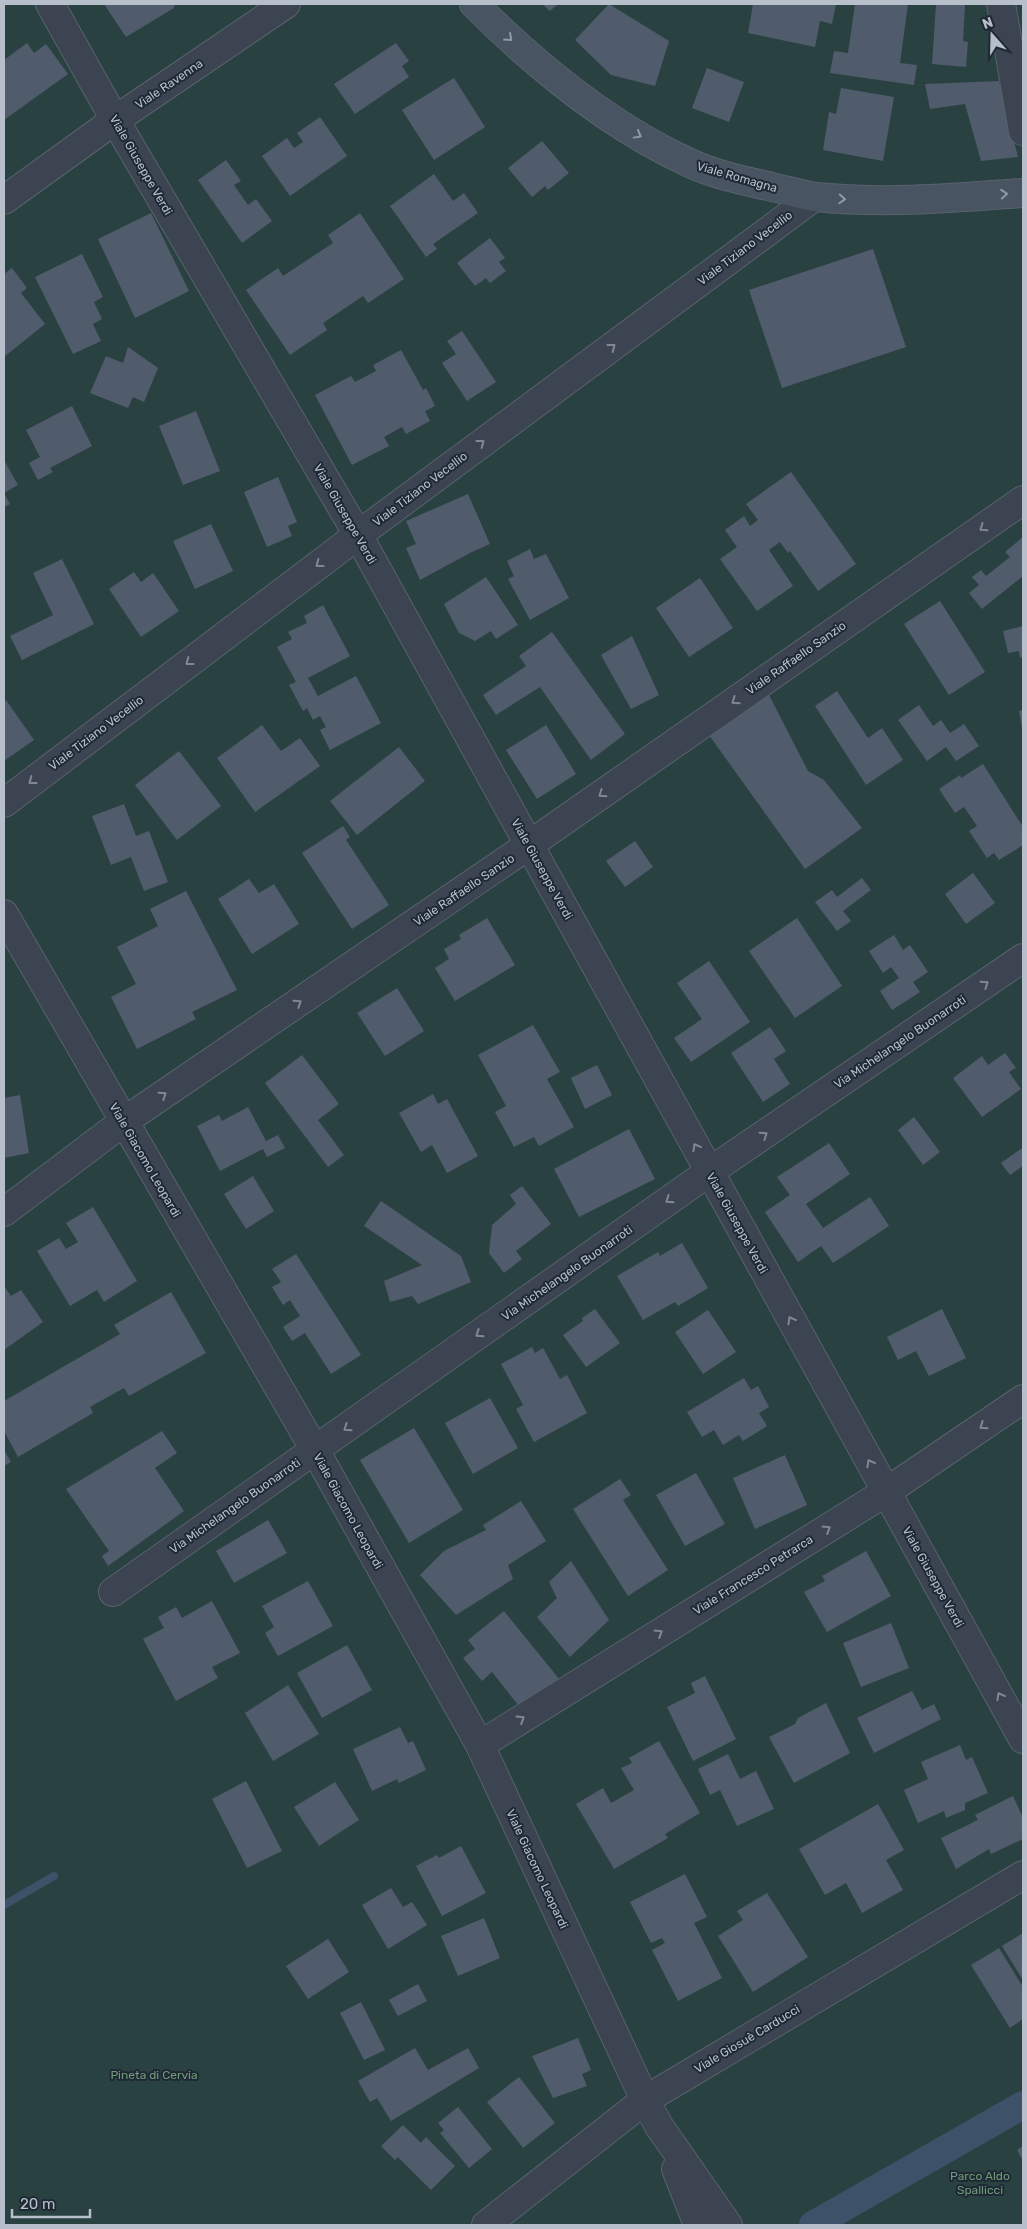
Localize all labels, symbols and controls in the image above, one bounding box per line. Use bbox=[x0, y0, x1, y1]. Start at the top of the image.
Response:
north arrow bbox=[967, 10, 1017, 60]
text: N bbox=[980, 14, 995, 33]
one-way arrow bbox=[503, 32, 512, 41]
street label: Viale Ravenna bbox=[133, 56, 205, 112]
street label: Viale Giuseppe Verdi bbox=[107, 113, 175, 218]
one-way arrow bbox=[633, 129, 642, 139]
street label: Viale Romagna bbox=[695, 159, 779, 195]
one-way arrow bbox=[1000, 189, 1008, 200]
one-way arrow bbox=[838, 193, 846, 204]
street label: Viale Tiziano Vecellio bbox=[695, 208, 795, 288]
one-way arrow bbox=[606, 344, 615, 352]
one-way arrow bbox=[475, 441, 484, 449]
street label: Viale Tiziano Vecellio bbox=[370, 449, 470, 529]
street label: Viale Giuseppe Verdi bbox=[311, 462, 379, 567]
one-way arrow bbox=[979, 522, 989, 531]
one-way arrow bbox=[316, 559, 325, 567]
street label: Viale Raffaello Sanzio bbox=[743, 618, 849, 698]
one-way arrow bbox=[186, 657, 195, 665]
street label: Viale Tiziano Vecellio bbox=[46, 693, 146, 773]
one-way arrow bbox=[732, 695, 741, 704]
one-way arrow bbox=[29, 776, 38, 784]
one-way arrow bbox=[598, 788, 608, 797]
street label: Viale Giuseppe Verdi bbox=[508, 816, 576, 922]
street label: Viale Raffaello Sanzio bbox=[411, 851, 517, 929]
one-way arrow bbox=[979, 981, 989, 990]
street label: Via Michelangelo Buonarroti bbox=[831, 992, 969, 1091]
one-way arrow bbox=[292, 1000, 301, 1009]
one-way arrow bbox=[158, 1092, 167, 1101]
street label: Viale Giacomo Leopardi bbox=[106, 1100, 184, 1220]
one-way arrow bbox=[758, 1132, 768, 1141]
one-way arrow bbox=[692, 1144, 702, 1153]
street label: Viale Giuseppe Verdi bbox=[703, 1170, 771, 1276]
one-way arrow bbox=[666, 1194, 675, 1203]
street label: Via Michelangelo Buonarroti bbox=[499, 1222, 635, 1324]
one-way arrow bbox=[787, 1317, 797, 1326]
one-way arrow bbox=[476, 1328, 485, 1337]
one-way arrow bbox=[979, 1420, 989, 1429]
one-way arrow bbox=[343, 1422, 352, 1431]
street label: Viale Giacomo Leopardi bbox=[310, 1451, 386, 1571]
street label: Via Michelangelo Buonarroti bbox=[167, 1455, 303, 1557]
one-way arrow bbox=[866, 1459, 876, 1468]
street label: Viale Giuseppe Verdi bbox=[899, 1524, 967, 1630]
one-way arrow bbox=[821, 1525, 830, 1535]
street label: Viale Francesco Petrarca bbox=[690, 1532, 816, 1618]
one-way arrow bbox=[653, 1630, 662, 1640]
one-way arrow bbox=[996, 1693, 1006, 1702]
one-way arrow bbox=[516, 1716, 525, 1726]
street label: Viale Giacomo Leopardi bbox=[503, 1807, 571, 1931]
street label: Viale Giosuè Carducci bbox=[692, 2002, 802, 2076]
park label: Pineta di Cervia bbox=[110, 2068, 198, 2082]
park label: Parco Aldo Spallicci bbox=[950, 2169, 1010, 2197]
scale bar bbox=[12, 2186, 90, 2218]
text: 20 m bbox=[20, 2195, 55, 2213]

